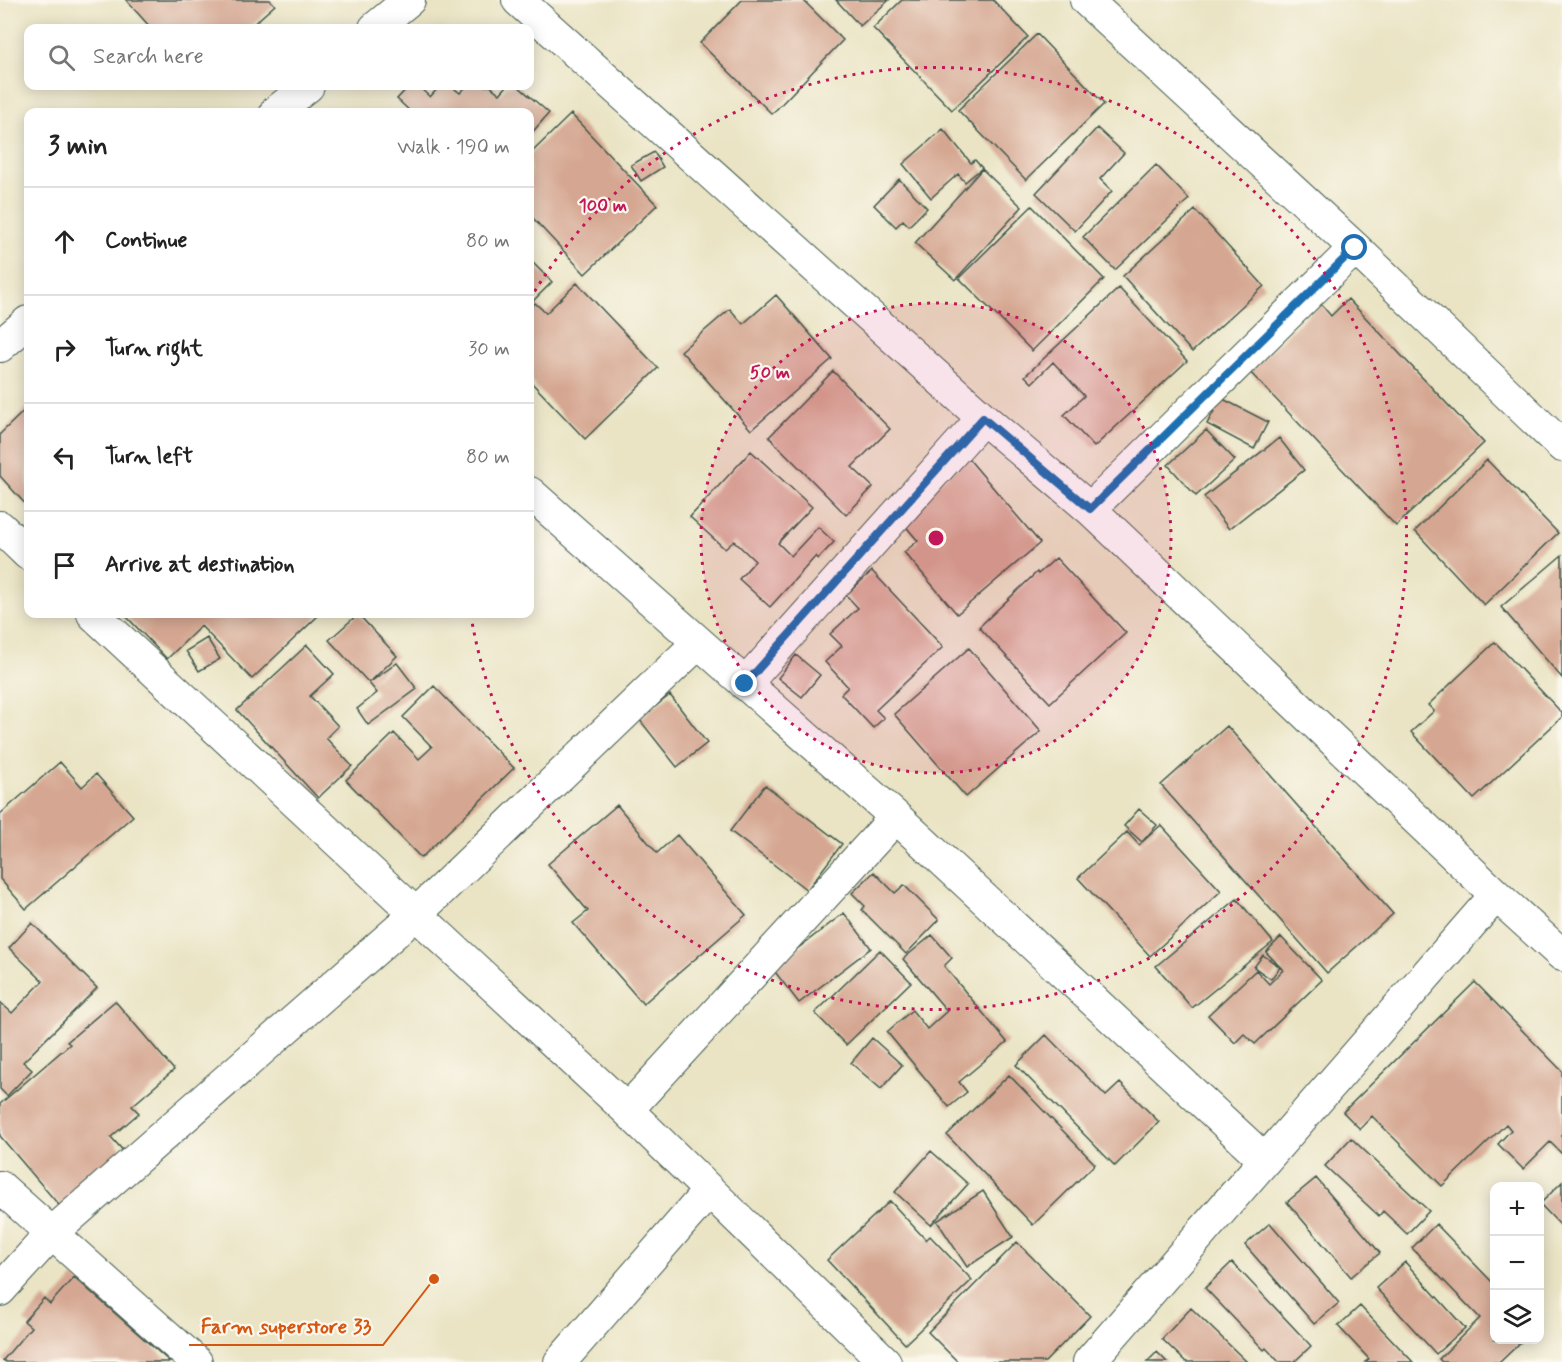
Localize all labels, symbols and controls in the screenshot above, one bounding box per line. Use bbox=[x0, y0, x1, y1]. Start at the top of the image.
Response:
search box bbox=[24, 24, 534, 90]
icon: search bbox=[45, 41, 78, 74]
text: Search here bbox=[93, 43, 204, 71]
text: 3 min bbox=[48, 130, 108, 164]
text: Walk · 190 m bbox=[397, 134, 510, 161]
text: 100 m bbox=[579, 194, 627, 218]
icon: ahead bbox=[48, 225, 81, 258]
text: Continue bbox=[105, 227, 187, 255]
text: 80 m bbox=[466, 228, 510, 255]
route start bbox=[1341, 234, 1367, 260]
icon: right bbox=[48, 333, 81, 366]
text: Turn right bbox=[105, 335, 203, 363]
text: 30 m bbox=[468, 336, 510, 363]
text: 50 m bbox=[750, 361, 790, 385]
icon: left bbox=[48, 441, 81, 474]
text: Turn left bbox=[105, 443, 193, 471]
text: 80 m bbox=[466, 444, 510, 471]
centre of rings bbox=[926, 528, 946, 548]
icon: arrive bbox=[48, 549, 81, 582]
text: Arrive at destination bbox=[105, 551, 295, 579]
route end bbox=[731, 670, 757, 696]
map controls bbox=[1490, 1182, 1544, 1344]
button: + bbox=[1490, 1182, 1544, 1236]
button: − bbox=[1490, 1236, 1544, 1290]
button: layers bbox=[1490, 1290, 1544, 1344]
callout: Farm superstore 33 bbox=[189, 1306, 383, 1345]
text: Farm superstore 33 bbox=[201, 1313, 371, 1341]

